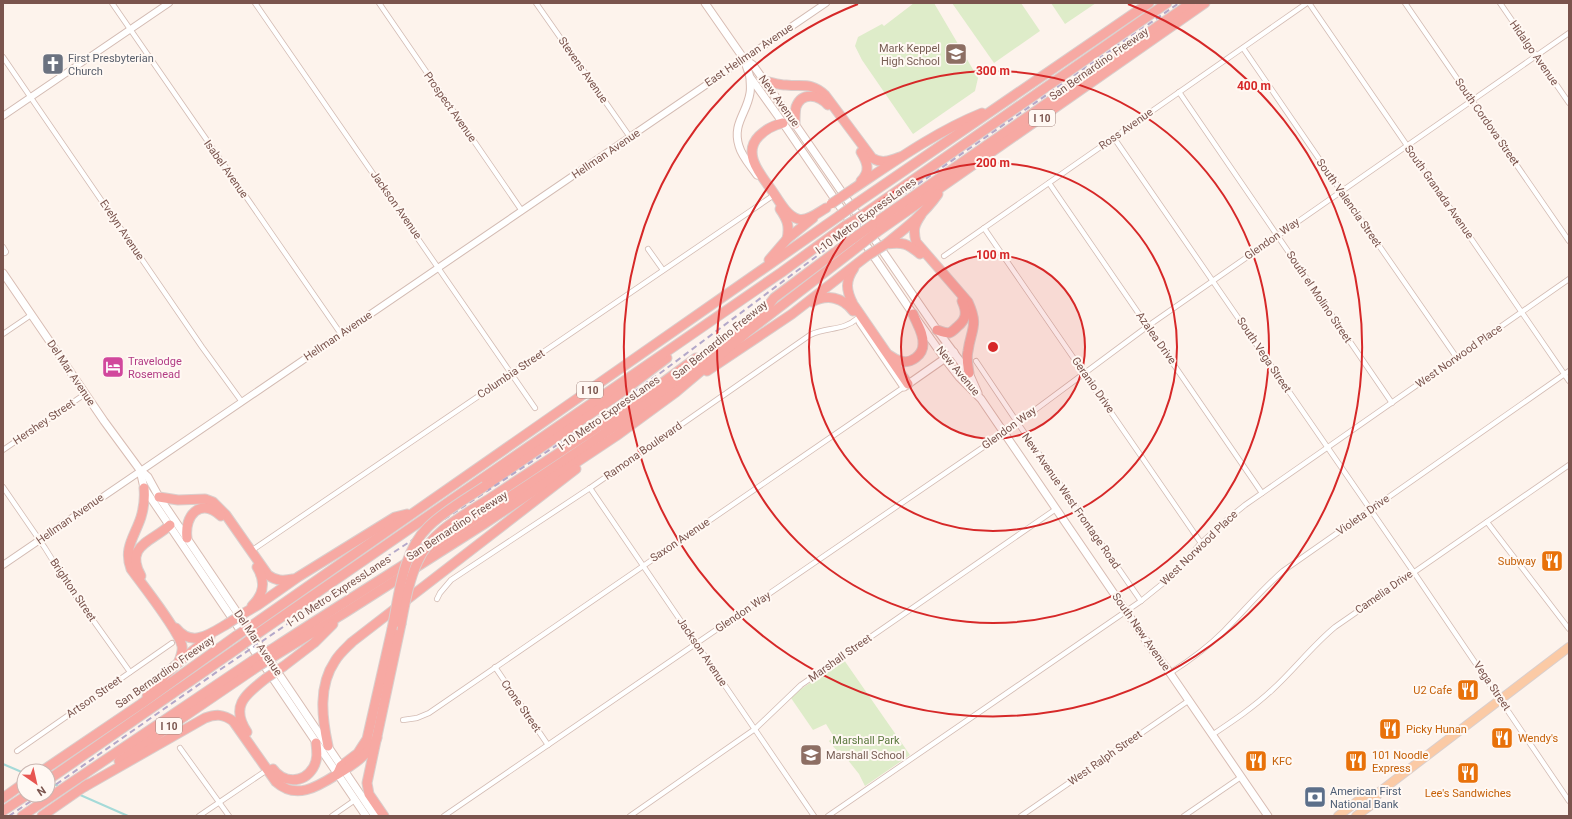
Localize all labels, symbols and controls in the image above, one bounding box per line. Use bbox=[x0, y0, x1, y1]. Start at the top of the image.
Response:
street label: Hidalgo Avenue bbox=[1507, 18, 1561, 88]
street label: East Hellman Avenue bbox=[702, 21, 796, 89]
street label: San Bernardino Freeway bbox=[1047, 24, 1152, 103]
street label: Stevens Avenue bbox=[555, 35, 611, 106]
school or university icon: Mark Keppel High School bbox=[943, 41, 969, 67]
place label: Mark Keppel High School bbox=[879, 42, 940, 68]
church icon: First Presbyterian Church bbox=[40, 51, 66, 77]
place label: First Presbyterian Church bbox=[68, 52, 154, 78]
text: 300 m bbox=[976, 64, 1010, 78]
street label: Prospect Avenue bbox=[421, 69, 479, 145]
street label: New Avenue bbox=[756, 73, 802, 129]
street label: South Cordova Street bbox=[1452, 76, 1522, 169]
text: 400 m bbox=[1237, 79, 1271, 93]
street label: Ross Avenue bbox=[1096, 105, 1156, 152]
road number: I 10 bbox=[1029, 110, 1055, 126]
street label: Hellman Avenue bbox=[569, 126, 643, 182]
street label: Isabel Avenue bbox=[201, 137, 251, 201]
street label: South Granada Avenue bbox=[1402, 143, 1476, 241]
text: 200 m bbox=[976, 156, 1010, 170]
street label: South Valencia Street bbox=[1314, 156, 1385, 250]
street label: Jackson Avenue bbox=[368, 168, 424, 242]
street label: I-10 Metro ExpressLanes bbox=[813, 175, 919, 257]
street label: Evelyn Avenue bbox=[97, 197, 147, 263]
street label: Glendon Way bbox=[1242, 215, 1303, 263]
text: 100 m bbox=[976, 248, 1010, 262]
street label: South el Molino Street bbox=[1283, 249, 1355, 346]
street label: San Bernardino Freeway bbox=[670, 297, 771, 382]
street label: Hellman Avenue bbox=[301, 308, 375, 364]
street label: Azalea Drive bbox=[1133, 309, 1179, 367]
street label: South Vega Street bbox=[1234, 315, 1294, 395]
street label: West Norwood Place bbox=[1413, 321, 1505, 391]
street label: Del Mar Avenue bbox=[44, 338, 98, 408]
centre of rings bbox=[986, 340, 1000, 354]
street label: New Avenue bbox=[934, 344, 983, 399]
street label: Columbia Street bbox=[475, 346, 547, 401]
hotel icon: Travelodge Rosemead bbox=[100, 354, 126, 380]
place label: Travelodge Rosemead bbox=[128, 355, 182, 381]
street label: Geranio Drive bbox=[1069, 355, 1117, 416]
street label: I-10 Metro ExpressLanes bbox=[556, 373, 663, 453]
road number: I 10 bbox=[577, 382, 603, 398]
street label: Hershey Street bbox=[11, 396, 78, 447]
street label: Glendon Way bbox=[979, 403, 1039, 452]
street label: Ramona Boulevard bbox=[602, 419, 684, 483]
street label: New Avenue West Frontage Road bbox=[1019, 431, 1123, 571]
street label: San Bernardino Freeway bbox=[404, 488, 511, 564]
street label: Hellman Avenue bbox=[34, 491, 106, 547]
street label: Violeta Drive bbox=[1334, 492, 1392, 538]
street label: West Norwood Place bbox=[1158, 508, 1240, 588]
street label: Saxon Avenue bbox=[648, 515, 712, 565]
restaurant icon: Subway bbox=[1539, 548, 1565, 574]
street label: I-10 Metro ExpressLanes bbox=[285, 552, 394, 629]
place label: Subway bbox=[1498, 555, 1537, 568]
street label: Brighton Street bbox=[47, 556, 99, 624]
street label: Camelia Drive bbox=[1353, 567, 1415, 617]
street label: Glendon Way bbox=[713, 588, 774, 635]
street label: South New Avenue bbox=[1109, 591, 1173, 674]
street label: Del Mar Avenue bbox=[231, 608, 285, 678]
street label: Jackson Avenue bbox=[674, 615, 730, 689]
street label: Marshall Street bbox=[806, 631, 874, 685]
street label: San Bernardino Freeway bbox=[113, 632, 218, 711]
street label: Vega Street bbox=[1471, 659, 1513, 713]
street label: Artson Street bbox=[64, 673, 124, 721]
street label: Crone Street bbox=[498, 677, 544, 735]
restaurant icon: U2 Cafe bbox=[1455, 677, 1481, 703]
place label: U2 Cafe bbox=[1413, 684, 1452, 697]
restaurant icon: Picky Hunan bbox=[1377, 716, 1403, 742]
road number: I 10 bbox=[156, 718, 182, 734]
place label: Picky Hunan bbox=[1406, 723, 1467, 736]
restaurant icon: Wendy's bbox=[1489, 725, 1515, 751]
street label: West Ralph Street bbox=[1066, 728, 1145, 788]
place label: Wendy's bbox=[1518, 732, 1558, 745]
park label: Marshall Park bbox=[832, 734, 900, 747]
school or university icon: Marshall School bbox=[798, 742, 824, 768]
restaurant icon: KFC bbox=[1243, 748, 1269, 774]
restaurant icon: 101 Noodle Express bbox=[1343, 748, 1369, 774]
place label: Marshall School bbox=[826, 749, 905, 762]
place label: 101 Noodle Express bbox=[1372, 749, 1429, 775]
place label: KFC bbox=[1272, 755, 1292, 768]
restaurant icon: Lee's Sandwiches bbox=[1455, 760, 1481, 786]
north arrow bbox=[16, 763, 56, 803]
text: N bbox=[34, 783, 48, 799]
bank icon: American First National Bank bbox=[1302, 784, 1328, 810]
place label: American First National Bank bbox=[1330, 785, 1402, 811]
place label: Lee's Sandwiches bbox=[1425, 787, 1512, 800]

